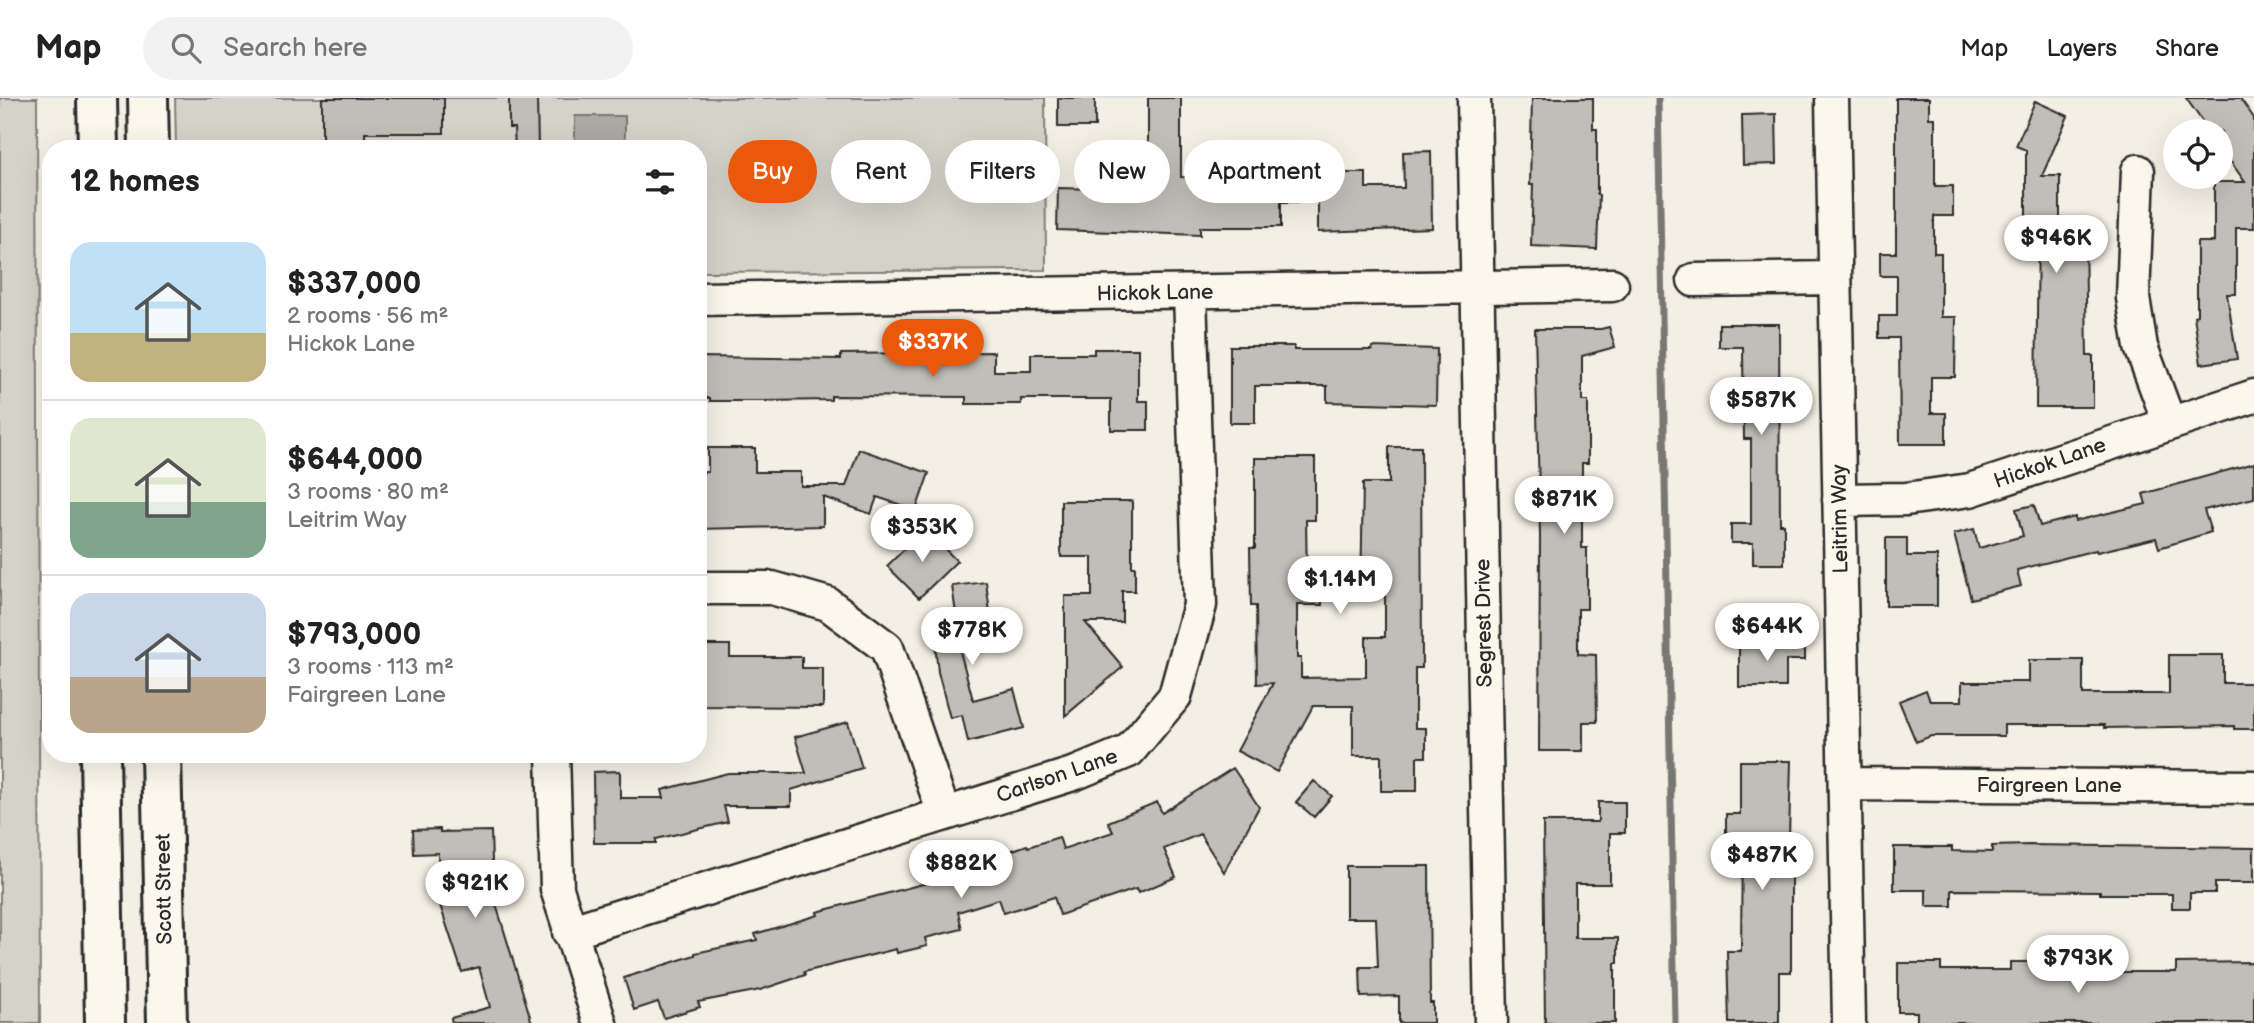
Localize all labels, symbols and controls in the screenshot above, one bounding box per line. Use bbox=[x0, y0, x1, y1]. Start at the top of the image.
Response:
search box bbox=[143, 17, 633, 80]
text: Map bbox=[35, 28, 101, 68]
icon: search bbox=[167, 29, 205, 67]
text: Search here bbox=[223, 33, 367, 64]
text: Map bbox=[1960, 34, 2008, 63]
text: Layers bbox=[2046, 34, 2117, 63]
text: Share bbox=[2155, 34, 2219, 63]
map controls bbox=[2163, 119, 2233, 189]
button: locate bbox=[2163, 119, 2233, 189]
chip: Buy bbox=[728, 140, 817, 203]
chip: Rent bbox=[831, 140, 931, 203]
chip: Filters bbox=[945, 140, 1060, 203]
chip: New bbox=[1074, 140, 1170, 203]
chip: Apartment bbox=[1184, 140, 1345, 203]
icon: filters bbox=[641, 163, 679, 201]
text: 12 homes bbox=[70, 164, 200, 200]
pin: $946K bbox=[2007, 216, 2105, 275]
text: $946K bbox=[2020, 224, 2092, 252]
text: $337,000 bbox=[287, 266, 421, 302]
icon: home bbox=[126, 270, 210, 354]
street label: Hickok Lane bbox=[1096, 279, 1214, 307]
text: 2 rooms · 56 m² bbox=[287, 302, 449, 330]
pin: $337K bbox=[884, 320, 982, 379]
text: $337K bbox=[898, 328, 968, 356]
text: Hickok Lane bbox=[287, 330, 415, 358]
pin: $587K bbox=[1712, 378, 1810, 437]
text: $587K bbox=[1726, 386, 1796, 414]
street label: Hickok Lane bbox=[1991, 432, 2109, 494]
text: $644,000 bbox=[287, 442, 423, 478]
icon: home bbox=[126, 446, 210, 530]
street label: Leitrim Way bbox=[1827, 464, 1853, 574]
pin: $871K bbox=[1515, 476, 1613, 536]
text: 3 rooms · 80 m² bbox=[287, 478, 449, 506]
text: $871K bbox=[1531, 485, 1598, 513]
pin: $353K bbox=[873, 504, 971, 564]
text: Leitrim Way bbox=[287, 506, 407, 534]
text: $353K bbox=[887, 513, 957, 541]
pin: $1.14M bbox=[1283, 556, 1397, 616]
street label: Segrest Drive bbox=[1470, 558, 1498, 688]
text: $1.14M bbox=[1304, 565, 1376, 593]
pin: $644K bbox=[1718, 603, 1816, 663]
pin: $778K bbox=[923, 608, 1021, 667]
text: $644K bbox=[1731, 612, 1803, 640]
text: $778K bbox=[937, 616, 1007, 644]
text: $793,000 bbox=[287, 617, 421, 653]
icon: home bbox=[126, 621, 210, 705]
text: 3 rooms · 113 m² bbox=[287, 653, 454, 681]
text: Fairgreen Lane bbox=[287, 681, 446, 709]
street label: Carlson Lane bbox=[993, 744, 1121, 808]
street label: Fairgreen Lane bbox=[1976, 773, 2122, 798]
pin: $487K bbox=[1713, 832, 1811, 892]
street label: Scott Street bbox=[151, 833, 177, 945]
pin: $882K bbox=[912, 840, 1010, 900]
text: $487K bbox=[1727, 841, 1797, 869]
text: $882K bbox=[925, 849, 997, 877]
pin: $921K bbox=[426, 860, 524, 920]
text: $921K bbox=[441, 869, 509, 897]
pin: $793K bbox=[2029, 936, 2127, 995]
text: $793K bbox=[2043, 944, 2113, 972]

